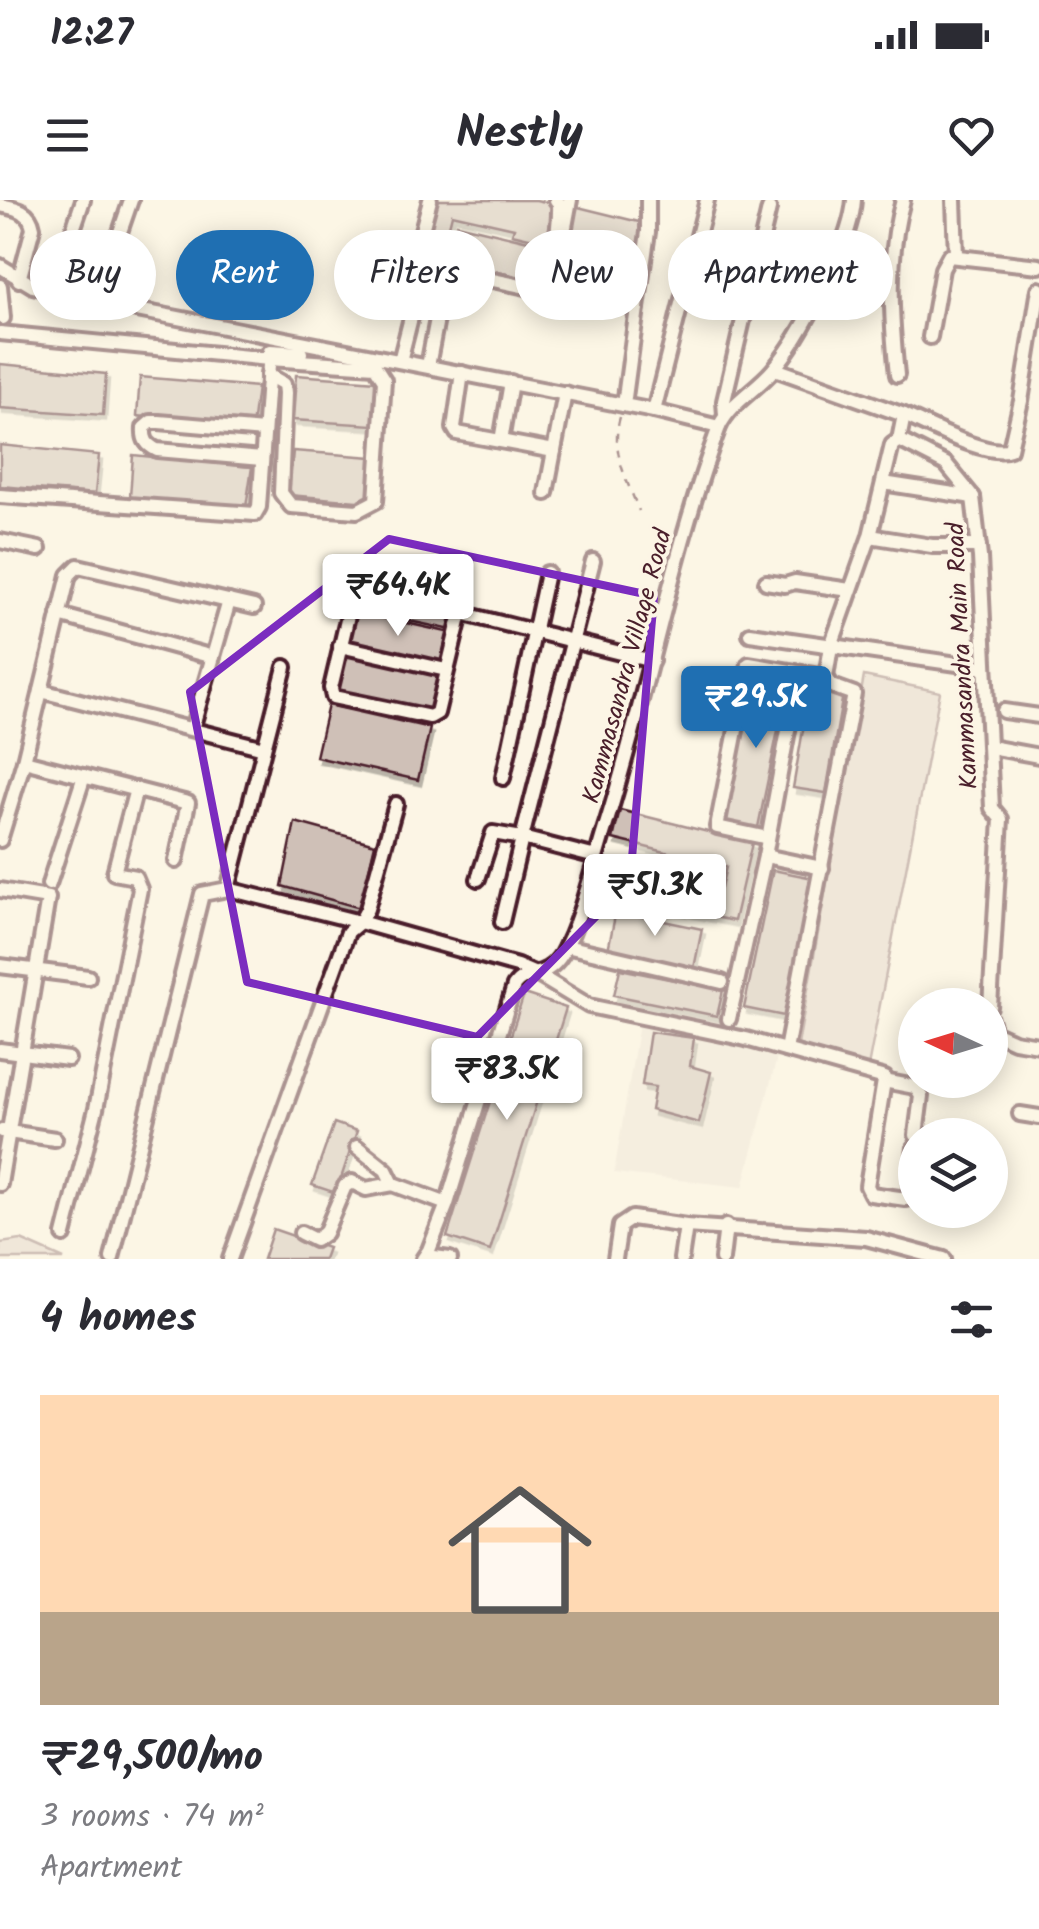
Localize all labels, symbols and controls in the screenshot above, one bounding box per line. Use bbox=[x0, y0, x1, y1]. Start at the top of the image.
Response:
text: 12:27 bbox=[50, 5, 133, 65]
text: Nestly bbox=[456, 99, 583, 171]
icon: menu bbox=[40, 108, 95, 163]
icon: heart bbox=[944, 108, 999, 163]
chip: Buy bbox=[30, 230, 156, 320]
chip: Rent bbox=[176, 230, 314, 320]
chip: Filters bbox=[334, 230, 495, 320]
chip: New bbox=[515, 230, 648, 320]
chip: Apartment bbox=[668, 230, 893, 320]
street label: Kammasandra Main Road bbox=[936, 520, 990, 790]
street label: Kammasandra Village Road bbox=[572, 523, 684, 808]
pin: ₹64.4K bbox=[317, 554, 479, 639]
text: ₹64.4K bbox=[345, 561, 451, 612]
pin: ₹29.5K bbox=[675, 666, 837, 751]
text: ₹29.5K bbox=[703, 673, 809, 724]
pin: ₹51.3K bbox=[574, 854, 736, 939]
text: ₹51.3K bbox=[606, 861, 704, 912]
north arrow bbox=[898, 988, 1008, 1098]
map controls bbox=[898, 988, 1008, 1228]
pin: ₹83.5K bbox=[426, 1038, 588, 1123]
text: ₹83.5K bbox=[453, 1045, 561, 1096]
button: layers bbox=[898, 1118, 1008, 1228]
text: 4 homes bbox=[40, 1286, 196, 1353]
icon: filters bbox=[944, 1292, 999, 1347]
icon: home bbox=[430, 1460, 610, 1640]
text: ₹29,500/mo bbox=[40, 1725, 263, 1792]
text: 3 rooms · 74 m² bbox=[40, 1792, 264, 1843]
text: Apartment bbox=[40, 1843, 182, 1894]

